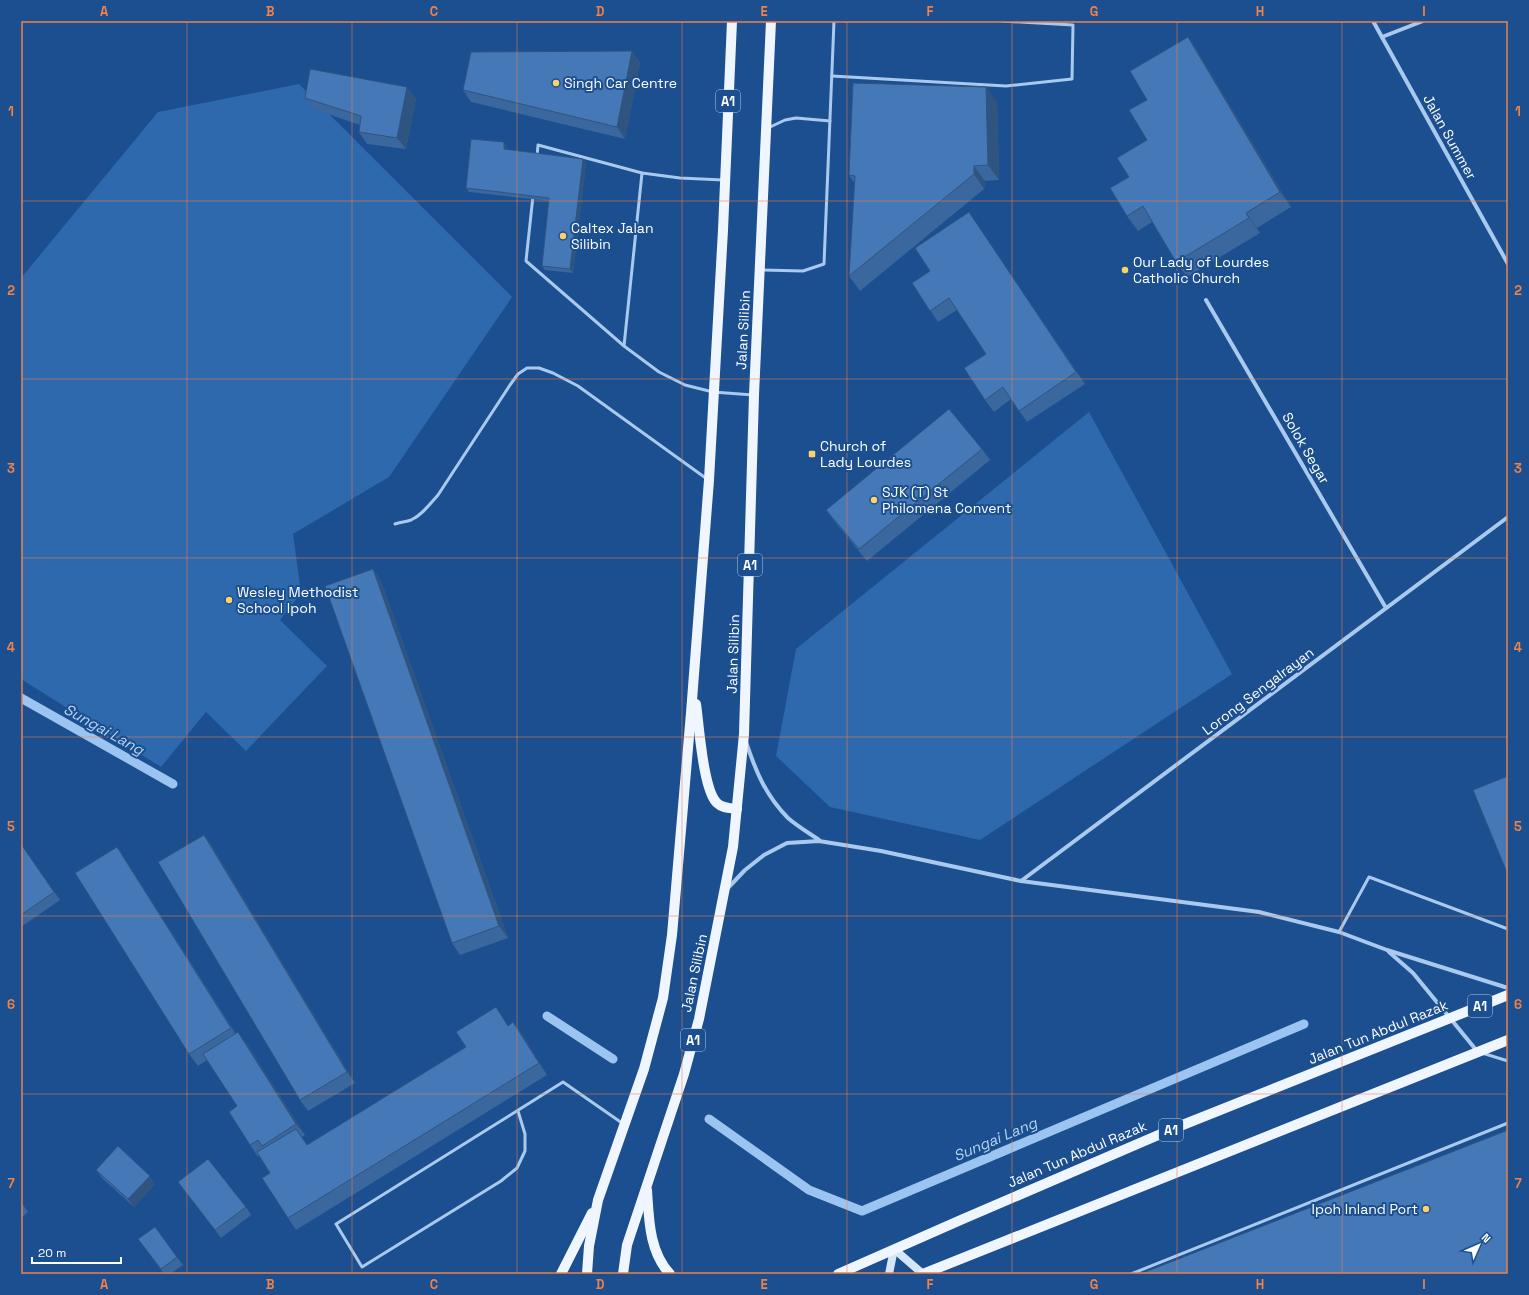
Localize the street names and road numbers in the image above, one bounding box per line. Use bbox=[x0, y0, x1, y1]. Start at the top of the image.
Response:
road number: A1 bbox=[716, 90, 740, 112]
street label: Jalan Summer bbox=[1419, 91, 1481, 183]
street label: Jalan Silibin bbox=[732, 290, 754, 370]
street label: Solok Segar bbox=[1278, 409, 1334, 487]
road number: A1 bbox=[738, 554, 762, 576]
street label: Jalan Silibin bbox=[723, 614, 743, 694]
street label: Lorong Sengalrayan bbox=[1199, 643, 1317, 739]
street label: Jalan Silibin bbox=[677, 932, 711, 1014]
road number: A1 bbox=[1468, 995, 1492, 1017]
street label: Jalan Tun Abdul Razak bbox=[1305, 996, 1451, 1068]
road number: A1 bbox=[681, 1029, 705, 1051]
street label: Jalan Tun Abdul Razak bbox=[1005, 1116, 1150, 1191]
road number: A1 bbox=[1159, 1119, 1183, 1141]

